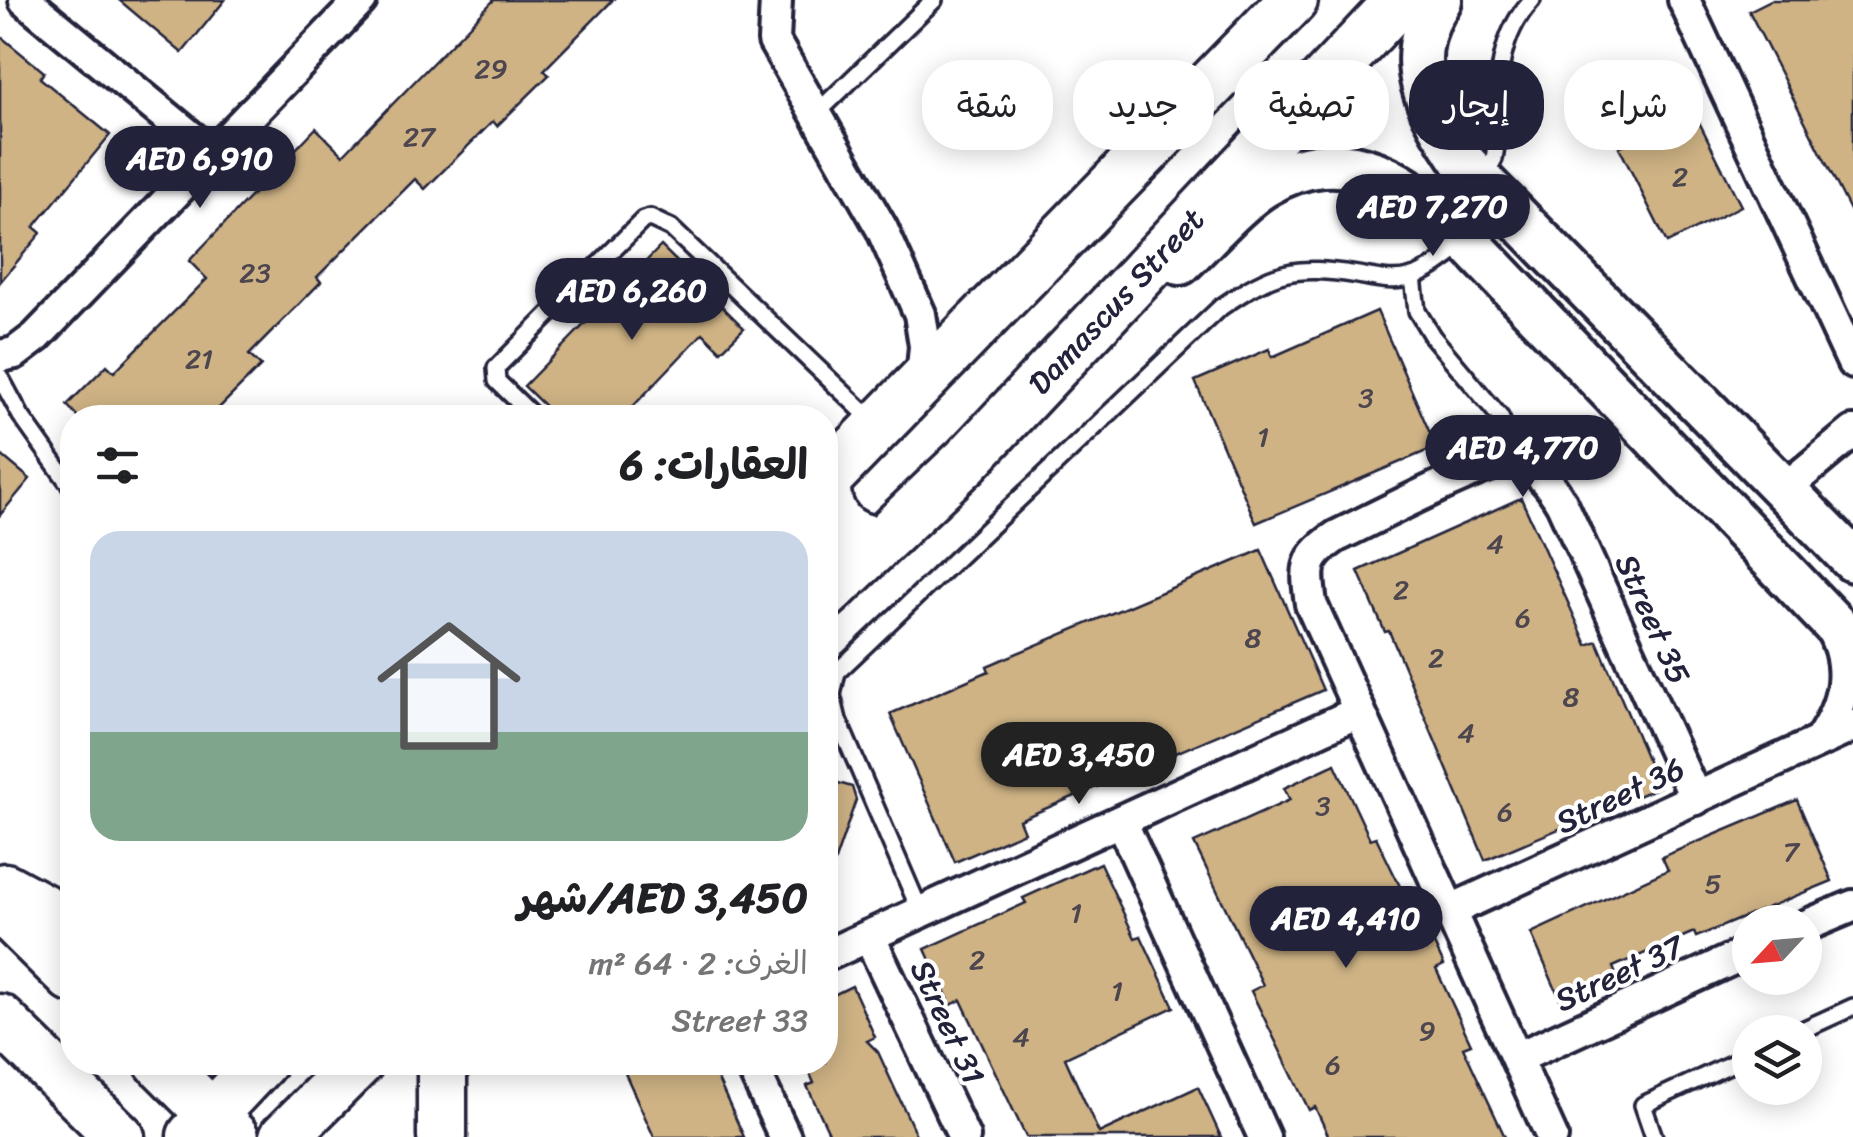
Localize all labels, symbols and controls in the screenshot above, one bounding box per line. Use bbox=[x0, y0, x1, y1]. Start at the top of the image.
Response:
house number: 29 bbox=[474, 44, 508, 93]
chip: شقة bbox=[922, 60, 1053, 150]
chip: جديد bbox=[1073, 60, 1214, 150]
chip: تصفية bbox=[1234, 60, 1389, 150]
chip: إيجار bbox=[1409, 60, 1544, 150]
chip: شراء bbox=[1564, 60, 1703, 150]
house number: 27 bbox=[403, 112, 437, 161]
pin: AED 6,910 bbox=[86, 126, 314, 211]
text: AED 6,910 bbox=[127, 130, 273, 187]
house number: 2 bbox=[1672, 152, 1688, 201]
pin: AED 7,270 bbox=[1319, 174, 1547, 259]
text: AED 7,270 bbox=[1358, 178, 1508, 235]
street label: Damascus Street bbox=[1013, 194, 1219, 409]
house number: 23 bbox=[239, 248, 271, 297]
pin: AED 6,260 bbox=[518, 258, 746, 343]
text: AED 6,260 bbox=[557, 262, 707, 319]
house number: 21 bbox=[185, 334, 213, 383]
house number: 3 bbox=[1358, 373, 1374, 422]
house number: 1 bbox=[1257, 412, 1269, 461]
pin: AED 4,770 bbox=[1409, 415, 1637, 500]
text: AED 4,770 bbox=[1447, 419, 1599, 476]
text: العقارات: 6 bbox=[620, 428, 808, 502]
icon: filters bbox=[90, 438, 145, 493]
house number: 4 bbox=[1486, 519, 1504, 568]
street label: Street 35 bbox=[1598, 544, 1707, 694]
house number: 2 bbox=[1393, 565, 1409, 614]
house number: 6 bbox=[1515, 593, 1531, 642]
icon: home bbox=[359, 596, 539, 776]
house number: 8 bbox=[1245, 613, 1262, 662]
house number: 2 bbox=[1428, 633, 1444, 682]
house number: 8 bbox=[1563, 672, 1580, 721]
house number: 4 bbox=[1457, 708, 1475, 757]
pin: AED 3,450 bbox=[965, 722, 1193, 807]
text: AED 3,450 bbox=[1003, 726, 1155, 783]
street label: Street 36 bbox=[1546, 741, 1694, 850]
house number: 3 bbox=[1315, 781, 1331, 830]
house number: 6 bbox=[1497, 787, 1513, 836]
house number: 7 bbox=[1783, 827, 1801, 876]
house number: 5 bbox=[1704, 859, 1722, 908]
text: AED 3,450/شهر bbox=[518, 861, 808, 935]
pin: AED 4,410 bbox=[1232, 886, 1460, 971]
house number: 1 bbox=[1070, 888, 1082, 937]
text: AED 4,410 bbox=[1272, 890, 1420, 947]
north arrow bbox=[1732, 905, 1822, 995]
map controls bbox=[1732, 905, 1822, 1105]
street label: Street 37 bbox=[1545, 918, 1695, 1028]
text: الغرف: 2 · 64 m² bbox=[589, 935, 808, 992]
house number: 2 bbox=[969, 935, 985, 984]
street label: Street 31 bbox=[894, 950, 1001, 1094]
house number: 1 bbox=[1111, 966, 1123, 1015]
text: Street 33 bbox=[672, 992, 808, 1049]
house number: 9 bbox=[1418, 1006, 1436, 1055]
house number: 4 bbox=[1012, 1012, 1030, 1061]
button: layers bbox=[1732, 1015, 1822, 1105]
house number: 6 bbox=[1325, 1040, 1341, 1089]

